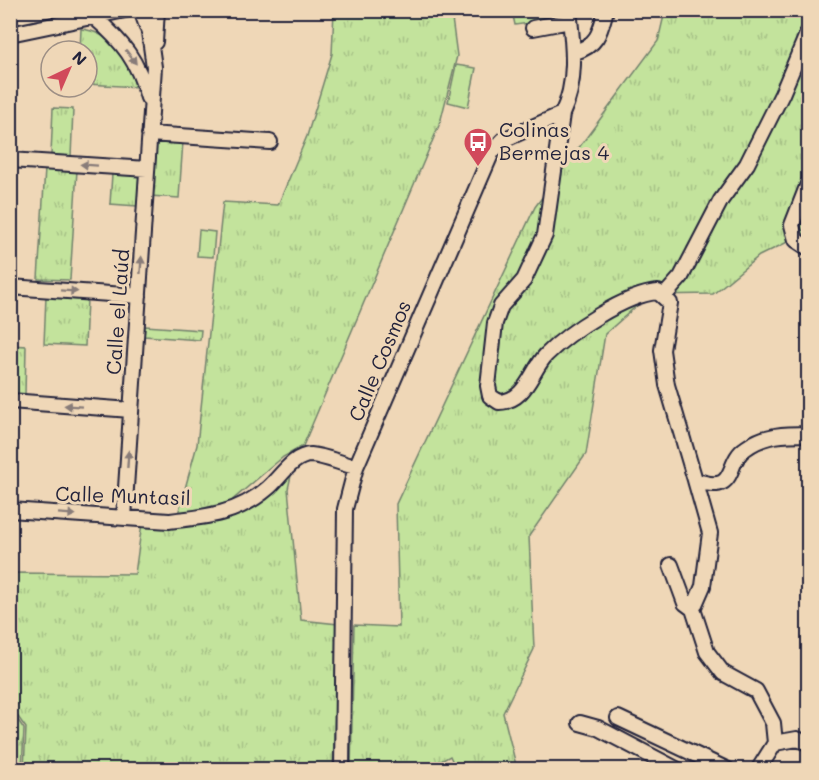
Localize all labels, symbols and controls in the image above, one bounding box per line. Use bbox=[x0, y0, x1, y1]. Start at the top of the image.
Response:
north arrow bbox=[39, 39, 99, 99]
text: N bbox=[68, 46, 91, 70]
one-way arrow bbox=[125, 49, 137, 65]
place label: Colinas Bermejas 4 bbox=[499, 116, 609, 165]
bus stop icon: Colinas Bermejas 4 bbox=[462, 126, 494, 168]
one-way arrow bbox=[79, 161, 98, 170]
street label: Calle el Laúd bbox=[100, 248, 134, 376]
one-way arrow bbox=[136, 255, 146, 274]
one-way arrow bbox=[59, 286, 78, 296]
street label: Calle Cosmos bbox=[342, 296, 416, 425]
one-way arrow bbox=[64, 401, 83, 410]
one-way arrow bbox=[124, 450, 133, 469]
street label: Calle Muntasil bbox=[55, 480, 191, 510]
one-way arrow bbox=[58, 509, 77, 519]

